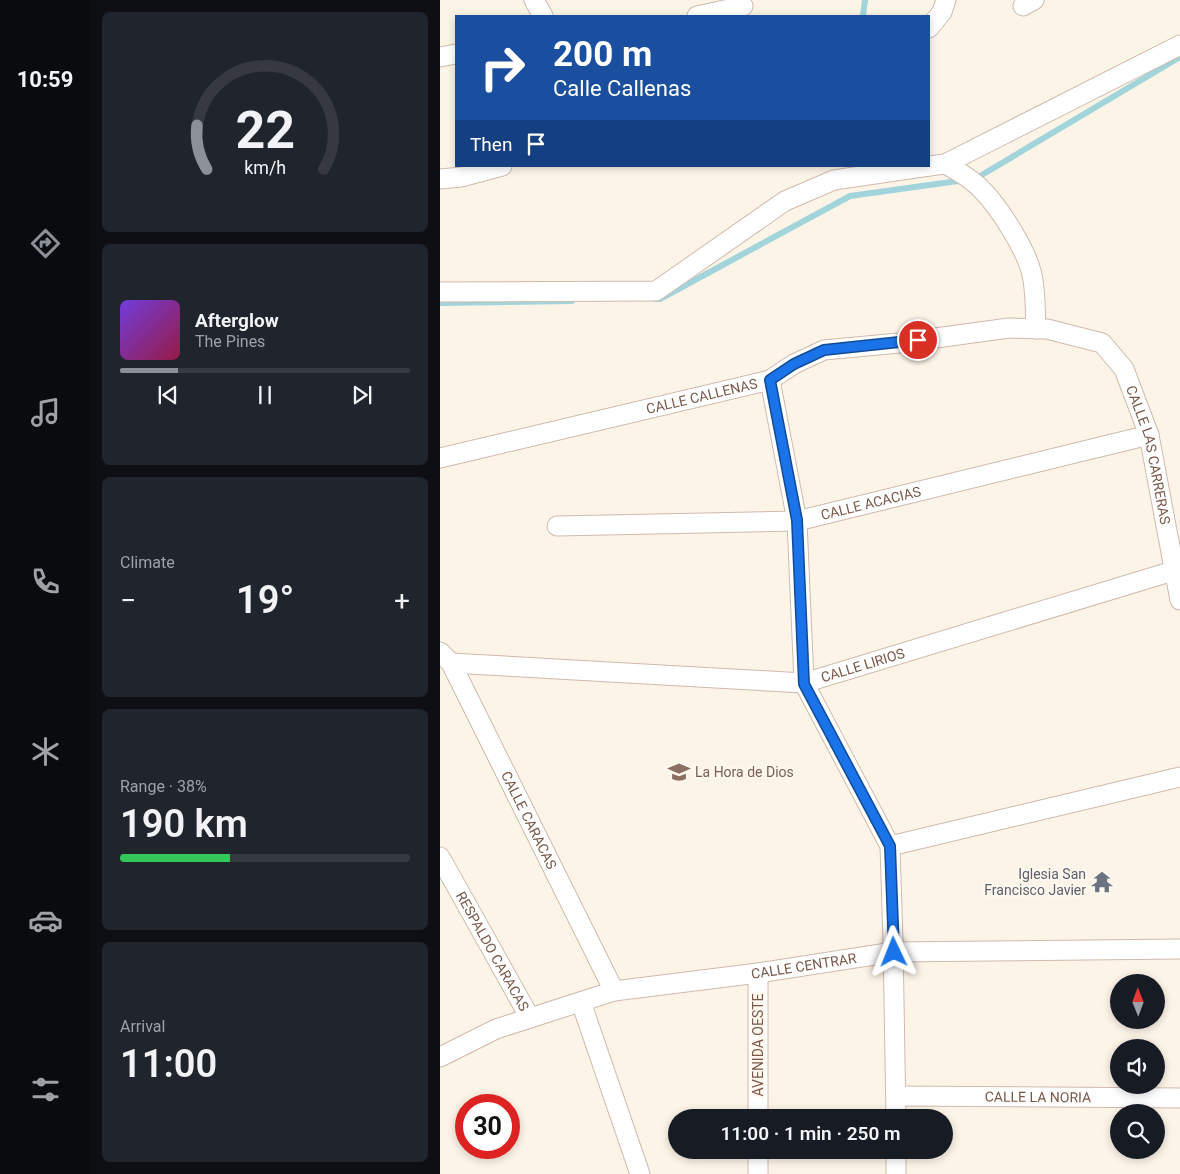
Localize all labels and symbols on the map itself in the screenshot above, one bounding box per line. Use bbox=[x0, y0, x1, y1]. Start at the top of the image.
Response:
pin bbox=[897, 319, 939, 361]
street label: CALLE CALLENAS bbox=[645, 375, 759, 417]
street label: CALLE LAS CARRERAS bbox=[1123, 383, 1174, 526]
street label: CALLE ACACIAS bbox=[819, 483, 923, 523]
street label: CALLE LIRIOS bbox=[819, 645, 907, 685]
school or university icon: La Hora de Dios bbox=[666, 759, 692, 785]
place label: La Hora de Dios bbox=[695, 764, 794, 780]
street label: CALLE CARACAS bbox=[498, 768, 560, 872]
place label: Iglesia San Francisco Javier bbox=[984, 866, 1086, 898]
temple icon: Iglesia San Francisco Javier bbox=[1089, 869, 1115, 895]
street label: RESPALDO CARACAS bbox=[453, 889, 532, 1014]
position arrow bbox=[867, 925, 919, 977]
street label: CALLE CENTRAR bbox=[750, 950, 858, 982]
north arrow bbox=[1110, 974, 1165, 1029]
street label: AVENIDA OESTE bbox=[750, 993, 766, 1097]
street label: CALLE LA NORIA bbox=[985, 1089, 1091, 1105]
speed limit sign: 30 bbox=[455, 1094, 520, 1159]

